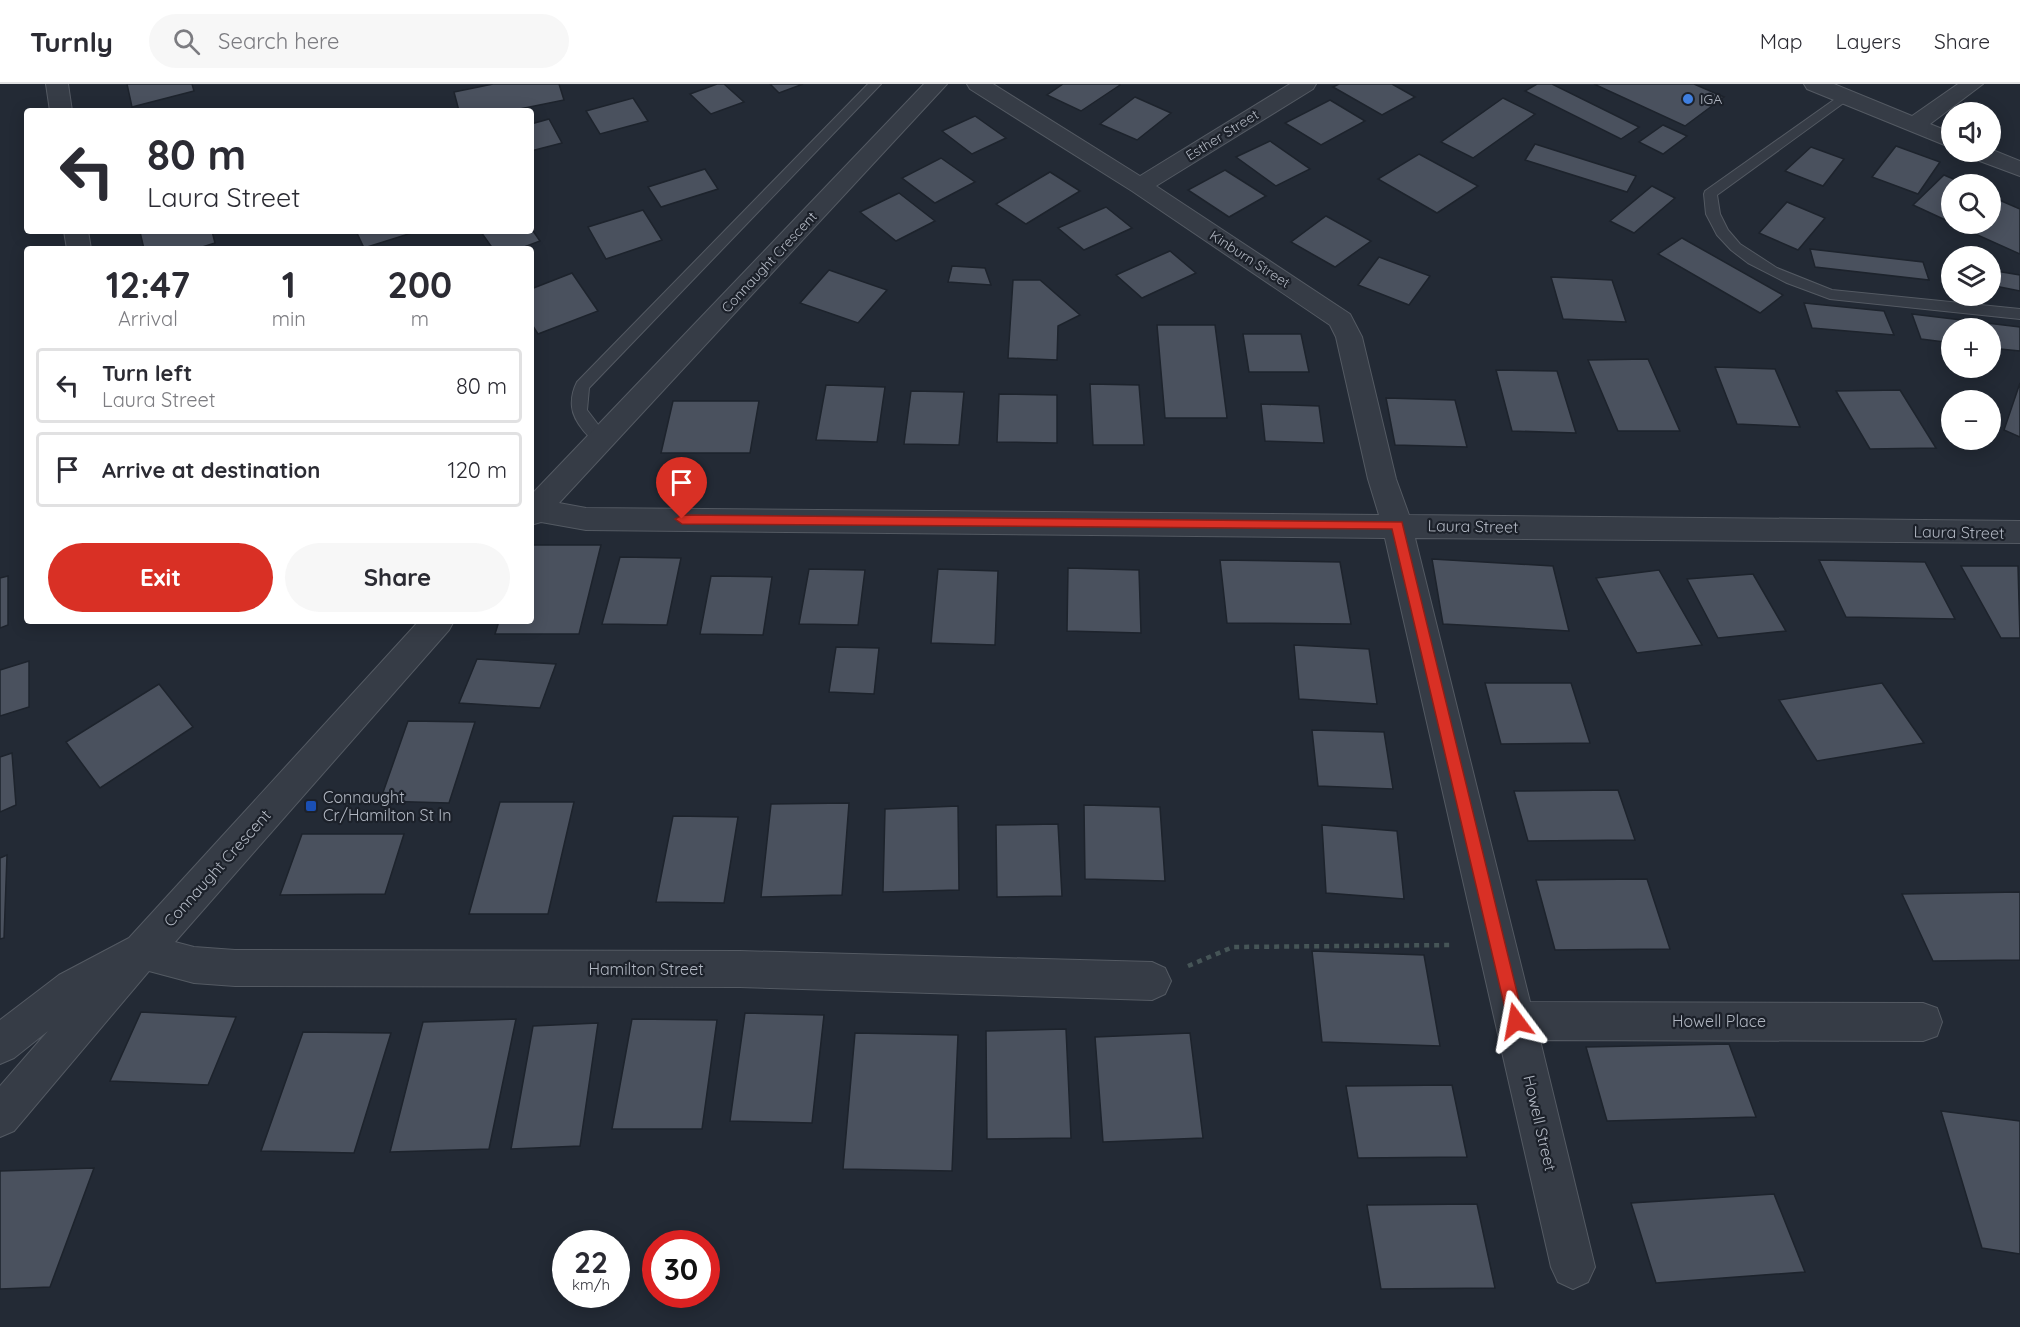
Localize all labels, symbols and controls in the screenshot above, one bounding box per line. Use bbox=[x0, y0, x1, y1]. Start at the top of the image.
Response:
search box bbox=[149, 14, 569, 68]
text: Turnly bbox=[30, 24, 113, 59]
icon: search bbox=[170, 25, 203, 58]
text: Search here bbox=[218, 27, 339, 55]
text: Map bbox=[1760, 28, 1803, 54]
text: Layers bbox=[1836, 28, 1901, 54]
text: Share bbox=[1934, 28, 1990, 54]
place label: IGA bbox=[1700, 90, 1722, 108]
marker: IGA bbox=[1681, 92, 1695, 106]
map controls bbox=[1941, 102, 2001, 450]
button: sound bbox=[1941, 102, 2001, 162]
street label: Esther Street bbox=[1182, 105, 1262, 165]
text: 80 m bbox=[147, 128, 246, 181]
icon: left bbox=[48, 132, 126, 210]
button: search bbox=[1941, 174, 2001, 234]
text: Laura Street bbox=[147, 180, 300, 214]
street label: Connaught Crescent bbox=[717, 207, 821, 316]
street label: Kinburn Street bbox=[1206, 226, 1294, 292]
button: layers bbox=[1941, 246, 2001, 306]
text: 12:47 bbox=[106, 262, 190, 307]
text: 1 bbox=[282, 262, 296, 307]
text: 200 bbox=[388, 262, 452, 307]
text: Arrival bbox=[118, 306, 178, 331]
text: min bbox=[272, 306, 306, 331]
text: m bbox=[411, 306, 429, 331]
button: + bbox=[1941, 318, 2001, 378]
text: Turn left bbox=[102, 359, 192, 387]
icon: left bbox=[51, 369, 84, 402]
text: 80 m bbox=[456, 372, 507, 400]
text: Laura Street bbox=[102, 387, 216, 412]
button: − bbox=[1941, 390, 2001, 450]
icon: arrive bbox=[51, 453, 84, 486]
text: Arrive at destination bbox=[102, 456, 320, 484]
text: 120 m bbox=[448, 456, 507, 484]
pin bbox=[656, 457, 707, 519]
icon: arrive bbox=[665, 466, 698, 499]
street label: Laura Street bbox=[1427, 515, 1519, 537]
street label: Laura Street bbox=[1913, 521, 2005, 543]
button: Exit bbox=[48, 543, 273, 612]
button: Share bbox=[285, 543, 510, 612]
place label: Connaught Cr/Hamilton St In bbox=[323, 787, 451, 825]
marker: Connaught Cr/Hamilton St In bbox=[304, 799, 318, 813]
street label: Connaught Crescent bbox=[159, 805, 275, 931]
street label: Hamilton Street bbox=[588, 959, 704, 979]
position arrow bbox=[1484, 989, 1548, 1053]
street label: Howell Place bbox=[1672, 1011, 1766, 1031]
street label: Howell Street bbox=[1519, 1073, 1561, 1173]
speed limit sign: 30 bbox=[642, 1230, 720, 1308]
text: 22 bbox=[574, 1243, 608, 1281]
text: km/h bbox=[572, 1275, 610, 1294]

